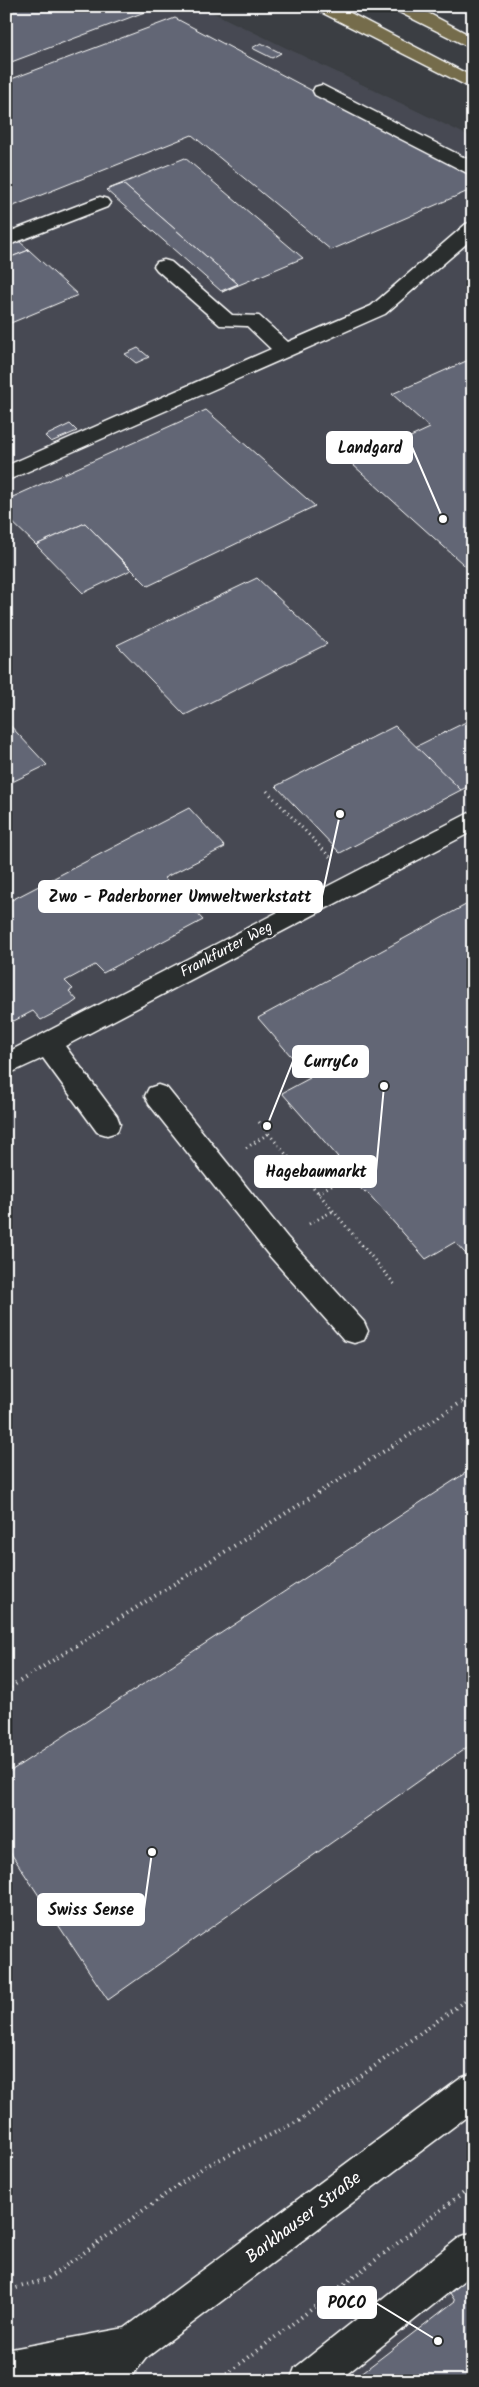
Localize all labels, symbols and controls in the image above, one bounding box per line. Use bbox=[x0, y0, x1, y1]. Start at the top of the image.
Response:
callout: Landgard bbox=[327, 432, 412, 463]
text: Landgard bbox=[338, 436, 403, 461]
callout: Zwo - Paderborner Umweltwerkstatt bbox=[39, 881, 322, 912]
text: Zwo - Paderborner Umweltwerkstatt bbox=[48, 885, 312, 910]
street label: Frankfurter Weg bbox=[176, 915, 277, 984]
callout: CurryCo bbox=[293, 1046, 368, 1077]
text: CurryCo bbox=[304, 1050, 358, 1075]
callout: Hagebaumarkt bbox=[255, 1156, 376, 1187]
text: Hagebaumarkt bbox=[265, 1160, 367, 1185]
callout: Swiss Sense bbox=[38, 1894, 144, 1925]
text: Swiss Sense bbox=[48, 1898, 134, 1923]
street label: Barkhauser Straße bbox=[239, 2165, 368, 2272]
callout: POCO bbox=[318, 2287, 376, 2318]
text: POCO bbox=[328, 2291, 366, 2316]

